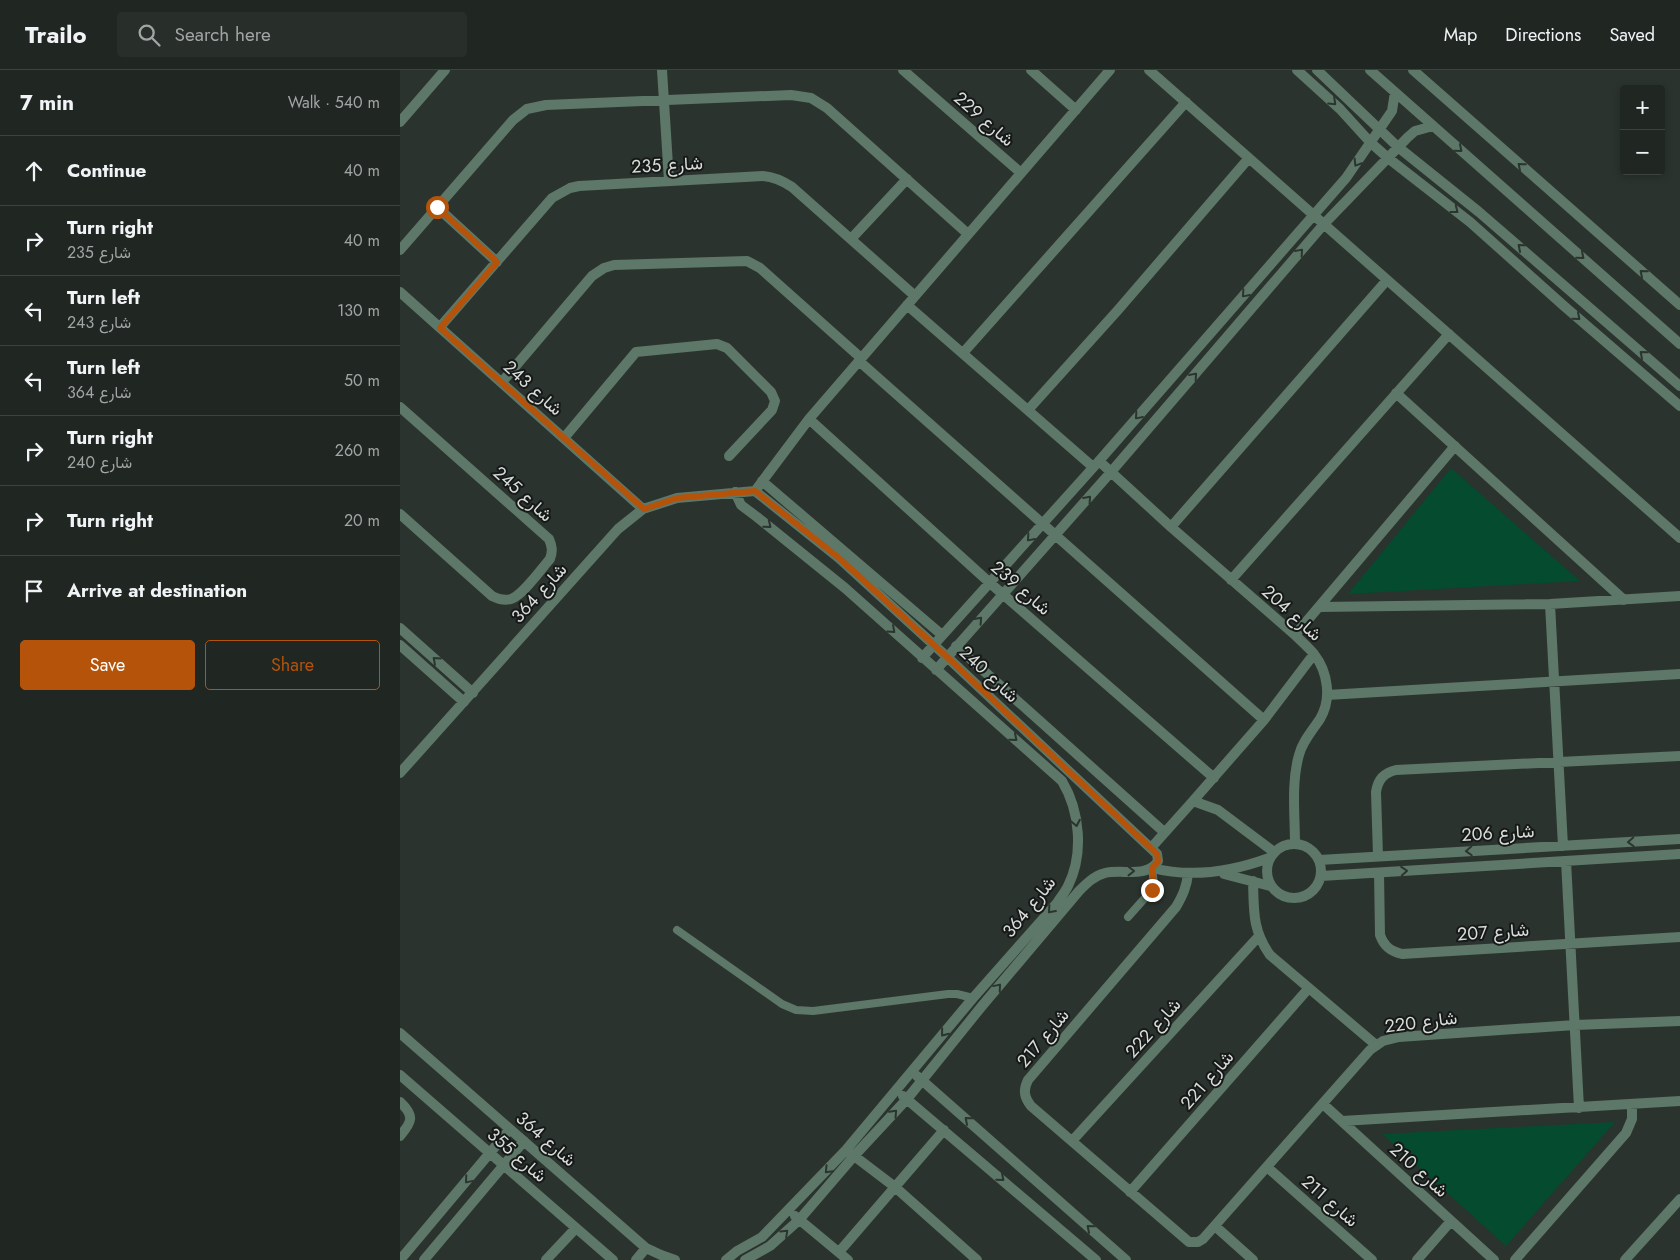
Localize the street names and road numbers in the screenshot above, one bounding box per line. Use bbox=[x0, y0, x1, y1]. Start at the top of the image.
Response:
street label: شارع 229 bbox=[948, 85, 1020, 153]
street label: شارع 235 bbox=[630, 150, 704, 180]
street label: شارع 243 bbox=[497, 354, 569, 422]
street label: شارع 245 bbox=[487, 460, 559, 528]
street label: شارع 239 bbox=[985, 555, 1057, 621]
street label: شارع 364 bbox=[505, 557, 573, 629]
street label: شارع 204 bbox=[1256, 579, 1328, 647]
street label: شارع 240 bbox=[953, 640, 1025, 708]
street label: شارع 206 bbox=[1461, 818, 1535, 848]
street label: شارع 364 bbox=[996, 871, 1062, 943]
street label: شارع 207 bbox=[1456, 917, 1530, 947]
street label: شارع 222 bbox=[1119, 992, 1187, 1064]
street label: شارع 217 bbox=[1011, 1003, 1075, 1073]
street label: شارع 220 bbox=[1383, 1005, 1459, 1039]
street label: شارع 221 bbox=[1174, 1045, 1240, 1115]
street label: شارع 364 bbox=[510, 1105, 582, 1173]
street label: شارع 355 bbox=[481, 1122, 553, 1188]
street label: شارع 210 bbox=[1384, 1137, 1454, 1203]
street label: شارع 211 bbox=[1296, 1169, 1364, 1233]

